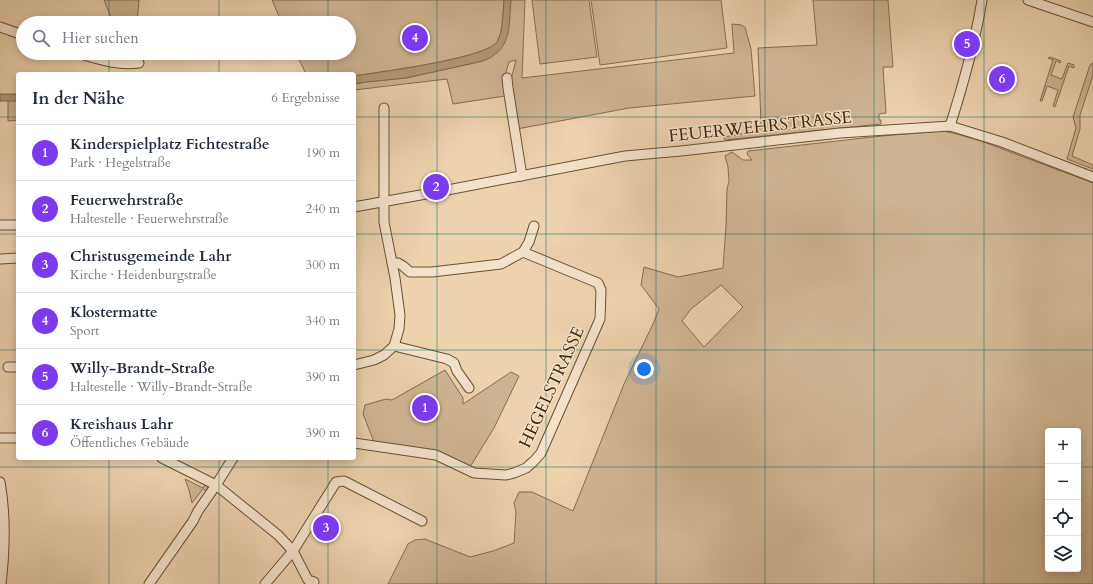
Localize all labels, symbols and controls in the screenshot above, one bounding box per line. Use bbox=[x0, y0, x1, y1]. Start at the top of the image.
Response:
search box bbox=[16, 16, 356, 60]
pin: 4 bbox=[402, 23, 428, 53]
icon: search bbox=[30, 27, 52, 49]
text: Hier suchen bbox=[62, 28, 139, 48]
pin: 5 bbox=[954, 29, 980, 59]
pin: 6 bbox=[989, 64, 1015, 94]
text: In der Nähe bbox=[32, 87, 125, 110]
text: 6 Ergebnisse bbox=[271, 89, 340, 107]
street label: FEUERWEHRSTRASSE bbox=[667, 105, 853, 148]
text: Kinderspielplatz Fichtestraße bbox=[70, 134, 269, 154]
text: 1 bbox=[42, 144, 48, 162]
text: 190 m bbox=[306, 144, 340, 162]
text: Park · Hegelstraße bbox=[70, 154, 171, 172]
pin: 2 bbox=[423, 172, 449, 202]
text: Feuerwehrstraße bbox=[70, 190, 183, 210]
text: 2 bbox=[42, 200, 48, 218]
text: 240 m bbox=[306, 200, 340, 218]
text: Haltestelle · Feuerwehrstraße bbox=[70, 210, 229, 228]
text: Christusgemeinde Lahr bbox=[70, 246, 231, 266]
text: 3 bbox=[42, 256, 48, 274]
text: 300 m bbox=[306, 256, 340, 274]
text: Kirche · Heidenburgstraße bbox=[70, 266, 217, 284]
text: Klostermatte bbox=[70, 302, 157, 322]
text: 4 bbox=[42, 312, 48, 330]
text: 340 m bbox=[306, 312, 340, 330]
text: Sport bbox=[70, 322, 99, 340]
street label: HEGELSTRASSE bbox=[513, 323, 590, 452]
text: Willy-Brandt-Straße bbox=[70, 358, 215, 378]
your location bbox=[634, 359, 654, 379]
text: 5 bbox=[42, 368, 48, 386]
text: 390 m bbox=[306, 368, 340, 386]
text: Haltestelle · Willy-Brandt-Straße bbox=[70, 378, 252, 396]
pin: 1 bbox=[412, 393, 438, 423]
text: Kreishaus Lahr bbox=[70, 414, 173, 434]
text: 6 bbox=[42, 424, 48, 442]
text: 390 m bbox=[306, 424, 340, 442]
map controls bbox=[1045, 428, 1081, 572]
button: + bbox=[1045, 428, 1081, 464]
text: Öffentliches Gebäude bbox=[70, 434, 189, 452]
button: − bbox=[1045, 464, 1081, 500]
button: locate bbox=[1045, 500, 1081, 536]
pin: 3 bbox=[313, 513, 339, 543]
button: layers bbox=[1045, 536, 1081, 572]

